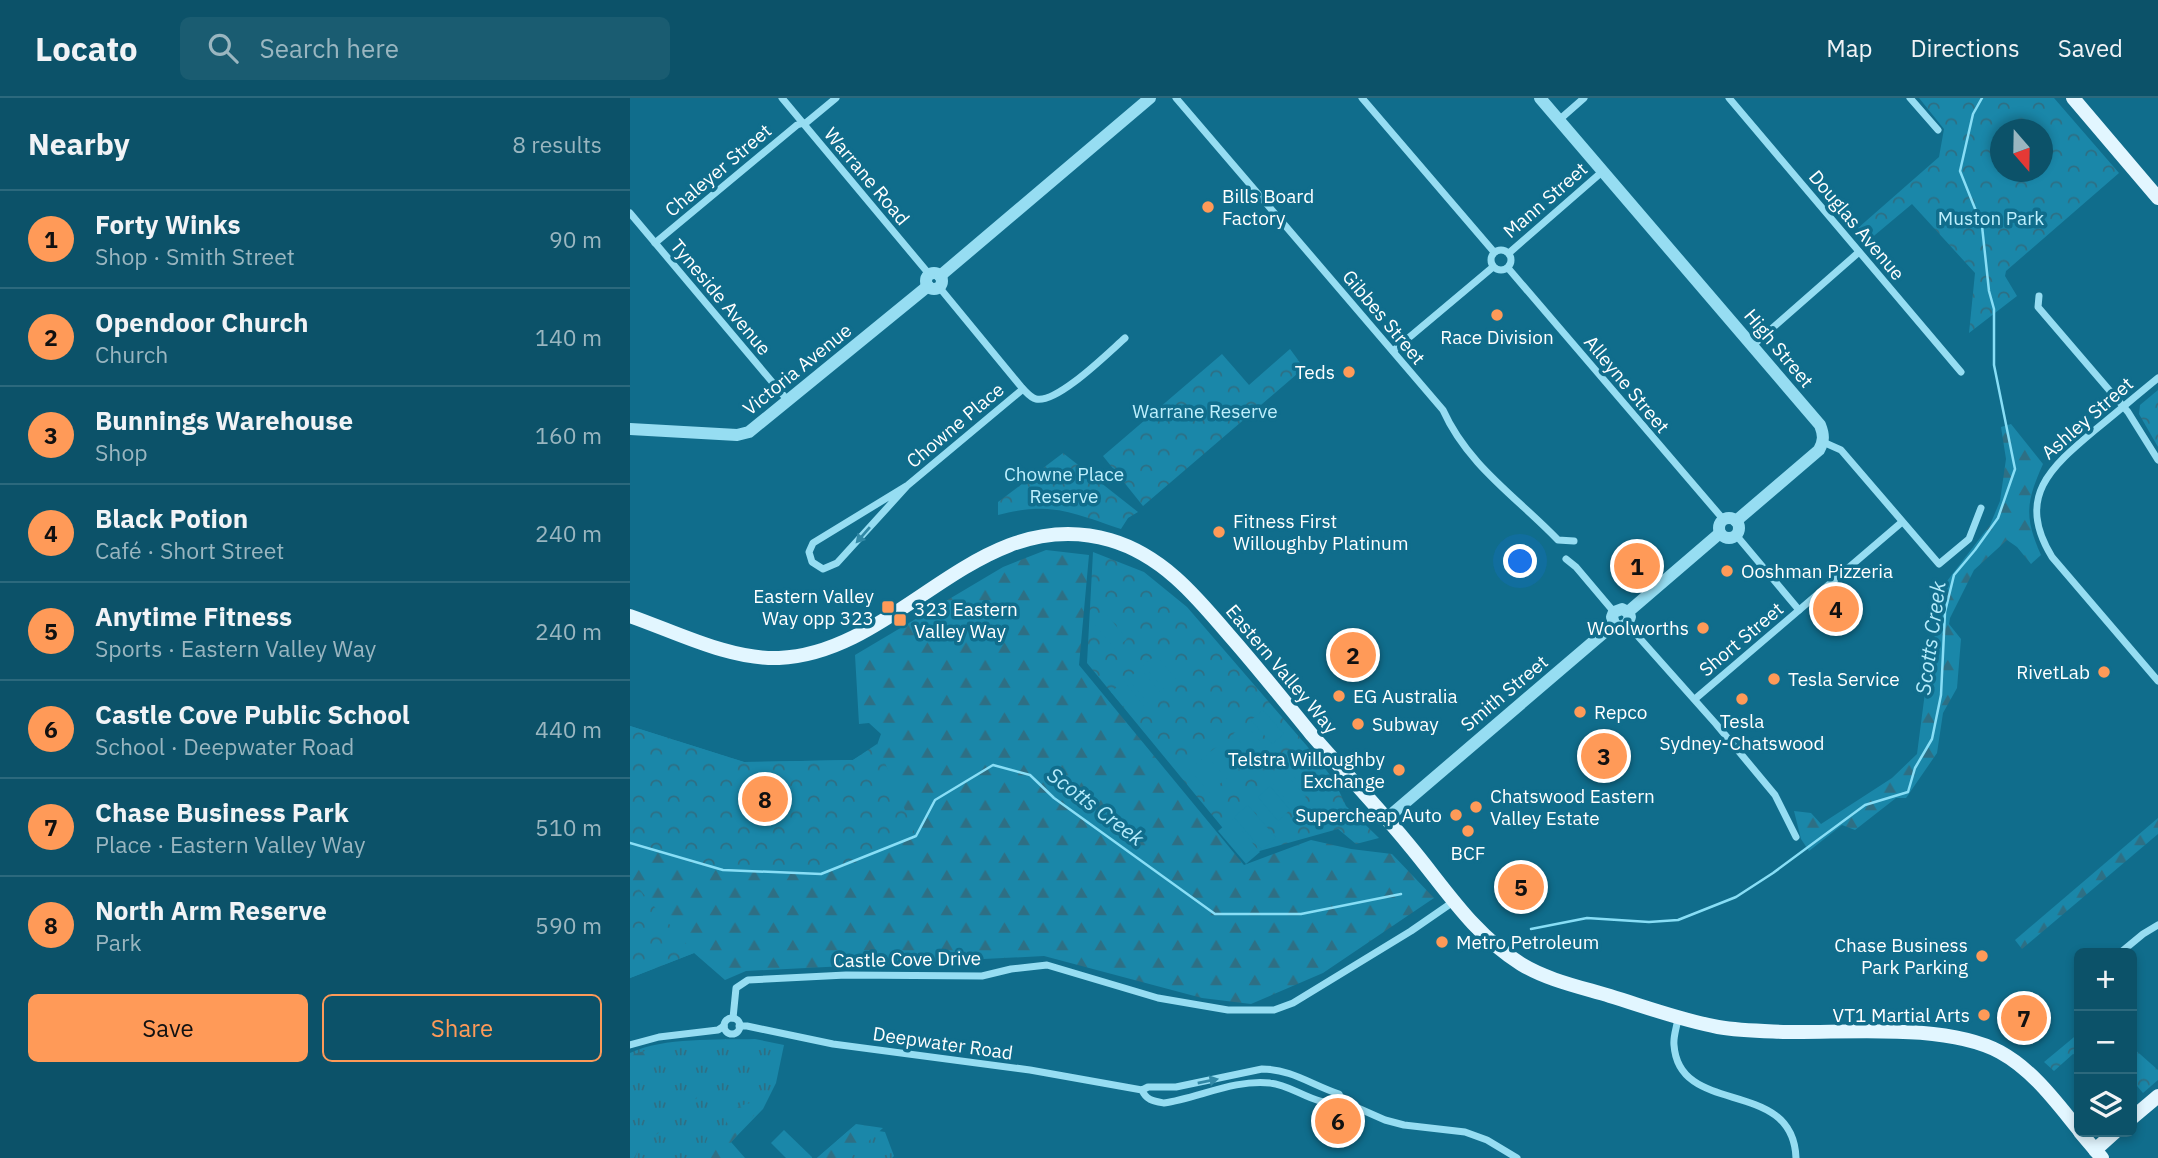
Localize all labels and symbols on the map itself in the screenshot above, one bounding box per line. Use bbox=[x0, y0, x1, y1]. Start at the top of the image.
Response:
street label: Chaleyer Street bbox=[660, 118, 776, 222]
north arrow bbox=[1990, 119, 2053, 182]
street label: Warrane Road bbox=[819, 122, 915, 230]
street label: Mann Street bbox=[1498, 157, 1592, 243]
street label: Douglas Avenue bbox=[1804, 165, 1910, 285]
place label: Bills Board Factory bbox=[1222, 184, 1314, 230]
marker: Bills Board Factory bbox=[1200, 199, 1216, 215]
park label: Muston Park bbox=[1938, 206, 2044, 230]
street label: Tyneside Avenue bbox=[665, 234, 777, 360]
street label: Gibbes Street bbox=[1337, 265, 1431, 369]
street label: High Street bbox=[1739, 304, 1819, 392]
marker: Race Division bbox=[1489, 307, 1505, 323]
street label: Victoria Avenue bbox=[738, 318, 856, 420]
place label: Race Division bbox=[1440, 325, 1554, 349]
street label: Alleyne Street bbox=[1579, 330, 1675, 438]
place label: Teds bbox=[1295, 360, 1335, 384]
marker: Teds bbox=[1341, 364, 1357, 380]
street label: Ashley Street bbox=[2036, 372, 2138, 464]
street label: Chowne Place bbox=[901, 377, 1009, 473]
park label: Warrane Reserve bbox=[1132, 399, 1278, 423]
park label: Chowne Place Reserve bbox=[1004, 462, 1124, 508]
place label: Fitness First Willoughby Platinum bbox=[1233, 509, 1409, 555]
marker: Fitness First Willoughby Platinum bbox=[1211, 524, 1227, 540]
one-way arrow bbox=[855, 526, 871, 543]
pin: 1 bbox=[1614, 540, 1660, 592]
your location bbox=[1503, 544, 1537, 578]
place label: Ooshman Pizzeria bbox=[1741, 559, 1893, 583]
marker: Ooshman Pizzeria bbox=[1719, 563, 1735, 579]
water label: Scotts Creek bbox=[1908, 578, 1952, 697]
pin: 4 bbox=[1813, 583, 1859, 635]
place label: Eastern Valley Way opp 323 bbox=[753, 584, 875, 630]
place label: 323 Eastern Valley Way bbox=[914, 597, 1018, 643]
street label: Short Street bbox=[1694, 597, 1788, 681]
marker: Eastern Valley Way opp 323 bbox=[880, 599, 896, 615]
street label: Eastern Valley Way bbox=[1221, 599, 1343, 739]
marker: 323 Eastern Valley Way bbox=[892, 612, 908, 628]
place label: Woolworths bbox=[1587, 616, 1689, 640]
marker: Woolworths bbox=[1695, 620, 1711, 636]
pin: 2 bbox=[1330, 629, 1376, 681]
street label: Smith Street bbox=[1456, 650, 1552, 736]
place label: RivetLab bbox=[2016, 660, 2090, 684]
marker: RivetLab bbox=[2096, 664, 2112, 680]
place label: Tesla Service bbox=[1788, 667, 1900, 691]
marker: Tesla Service bbox=[1766, 671, 1782, 687]
place label: EG Australia bbox=[1353, 684, 1458, 708]
marker: EG Australia bbox=[1331, 688, 1347, 704]
marker: Tesla Sydney-Chatswood bbox=[1734, 691, 1750, 707]
place label: Repco bbox=[1594, 700, 1647, 724]
marker: Repco bbox=[1572, 704, 1588, 720]
place label: Tesla Sydney-Chatswood bbox=[1659, 709, 1825, 755]
place label: Subway bbox=[1372, 712, 1439, 736]
marker: Subway bbox=[1350, 716, 1366, 732]
pin: 3 bbox=[1581, 730, 1627, 782]
place label: Telstra Willoughby Exchange bbox=[1228, 747, 1386, 793]
water label: Scotts Creek bbox=[1042, 760, 1151, 852]
marker: Telstra Willoughby Exchange bbox=[1391, 762, 1407, 778]
pin: 8 bbox=[742, 773, 788, 825]
place label: Chatswood Eastern Valley Estate bbox=[1490, 784, 1655, 830]
marker: Chatswood Eastern Valley Estate bbox=[1468, 799, 1484, 815]
place label: Supercheap Auto bbox=[1295, 803, 1442, 827]
marker: Supercheap Auto bbox=[1448, 807, 1464, 823]
marker: BCF bbox=[1460, 823, 1476, 839]
place label: BCF bbox=[1451, 841, 1485, 865]
pin: 5 bbox=[1498, 861, 1544, 913]
place label: Metro Petroleum bbox=[1456, 930, 1599, 954]
place label: Chase Business Park Parking bbox=[1834, 933, 1968, 979]
marker: Metro Petroleum bbox=[1434, 934, 1450, 950]
street label: Castle Cove Drive bbox=[833, 946, 981, 972]
marker: Chase Business Park Parking bbox=[1974, 948, 1990, 964]
pin: 7 bbox=[2001, 992, 2047, 1044]
place label: VT1 Martial Arts bbox=[1833, 1003, 1970, 1027]
marker: VT1 Martial Arts bbox=[1976, 1007, 1992, 1023]
street label: Deepwater Road bbox=[871, 1021, 1015, 1065]
one-way arrow bbox=[1197, 1075, 1219, 1086]
pin: 6 bbox=[1315, 1095, 1361, 1147]

